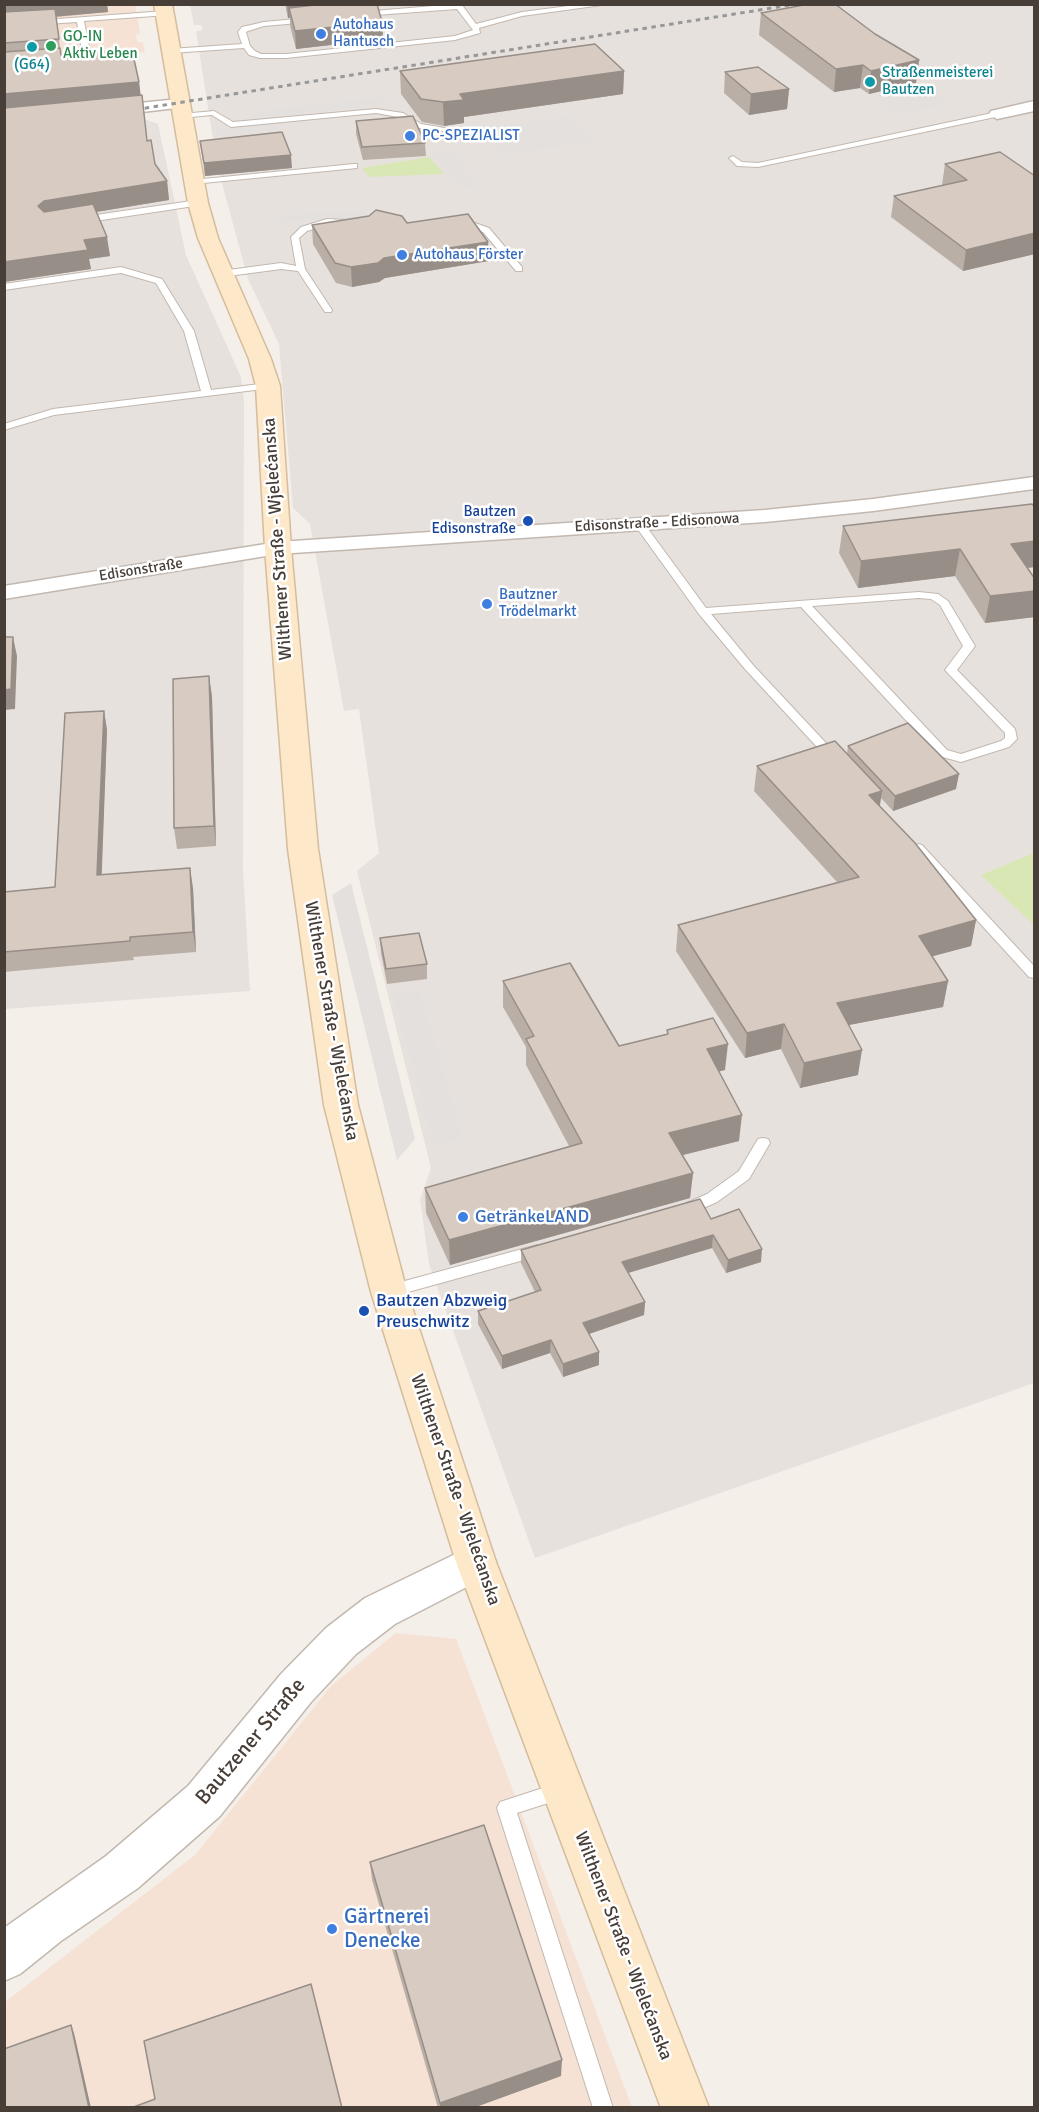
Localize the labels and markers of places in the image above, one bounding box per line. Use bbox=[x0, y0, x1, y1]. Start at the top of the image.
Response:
place label: Autohaus Hantusch bbox=[333, 16, 394, 51]
marker: Autohaus Hantusch bbox=[314, 27, 328, 41]
place label: GO-IN Aktiv Leben bbox=[63, 28, 138, 63]
marker: GO-IN Aktiv Leben bbox=[44, 39, 58, 53]
marker: (G64) bbox=[25, 40, 39, 54]
place label: (G64) bbox=[14, 56, 50, 74]
place label: Straßenmeisterei Bautzen bbox=[882, 64, 993, 99]
marker: Straßenmeisterei Bautzen bbox=[863, 75, 877, 89]
place label: PC-SPEZIALIST bbox=[422, 127, 520, 145]
marker: PC-SPEZIALIST bbox=[403, 129, 417, 143]
place label: Autohaus Förster bbox=[414, 246, 523, 264]
marker: Autohaus Förster bbox=[395, 248, 409, 262]
place label: Bautzen Edisonstraße bbox=[431, 503, 516, 538]
marker: Bautzen Edisonstraße bbox=[521, 514, 535, 528]
place label: Bautzner Trödelmarkt bbox=[499, 586, 576, 621]
marker: Bautzner Trödelmarkt bbox=[480, 597, 494, 611]
place label: GetränkeLAND bbox=[475, 1206, 589, 1228]
marker: GetränkeLAND bbox=[456, 1210, 470, 1224]
place label: Bautzen Abzweig Preuschwitz bbox=[376, 1290, 507, 1332]
marker: Bautzen Abzweig Preuschwitz bbox=[357, 1304, 371, 1318]
place label: Gärtnerei Denecke bbox=[344, 1904, 429, 1954]
marker: Gärtnerei Denecke bbox=[325, 1922, 339, 1936]

